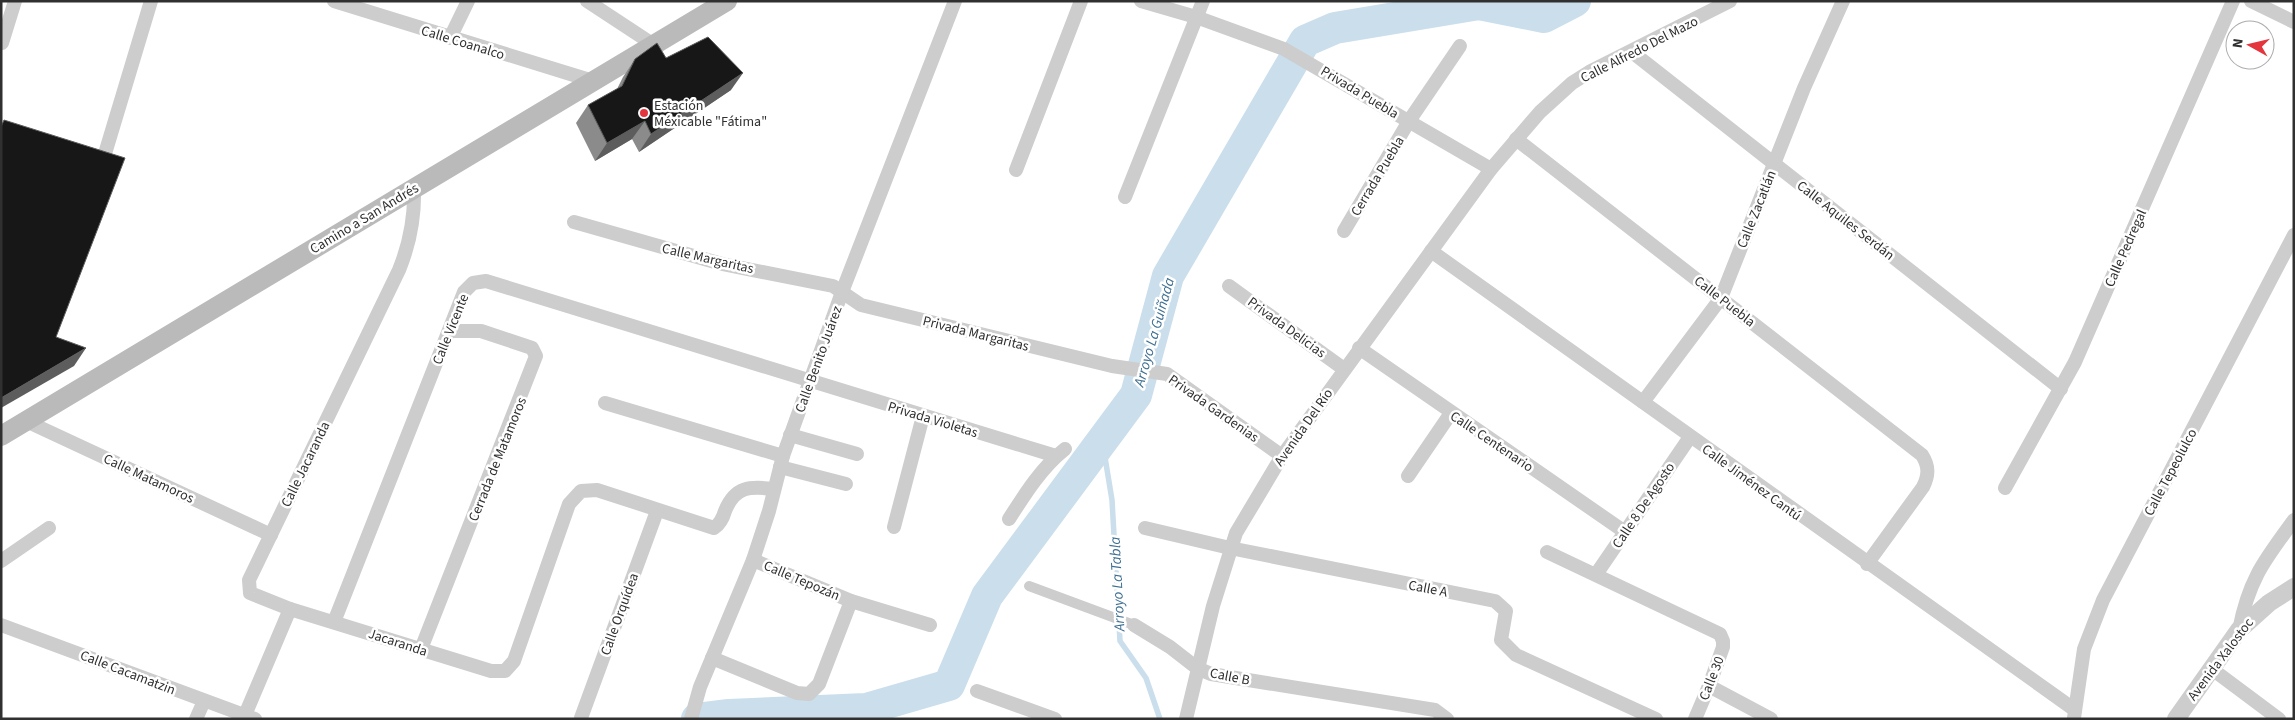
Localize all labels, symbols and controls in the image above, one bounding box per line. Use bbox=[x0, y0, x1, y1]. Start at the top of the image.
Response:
street label: Calle Alfredo Del Mazo bbox=[1577, 12, 1702, 88]
north arrow bbox=[2225, 20, 2275, 70]
street label: Calle Coanalco bbox=[418, 21, 507, 65]
text: N bbox=[2228, 37, 2249, 49]
street label: Privada Puebla bbox=[1317, 62, 1402, 124]
place label: Estación Méxicable "Fátima" bbox=[654, 96, 767, 132]
marker: Estación Méxicable "Fátima" bbox=[638, 107, 650, 119]
street label: Cerrada Puebla bbox=[1346, 133, 1410, 220]
street label: Calle Zacatlán bbox=[1732, 167, 1782, 251]
street label: Calle Aquiles Serdán bbox=[1792, 176, 1898, 265]
street label: Camino a San Andrés bbox=[306, 178, 423, 259]
street label: Calle Pedregal bbox=[2100, 206, 2152, 290]
street label: Calle Margaritas bbox=[660, 239, 756, 279]
street label: Calle Puebla bbox=[1690, 271, 1759, 332]
water label: Arroyo La Guiñada bbox=[1129, 275, 1180, 390]
street label: Calle Vicente bbox=[428, 291, 474, 368]
street label: Privada Delicias bbox=[1243, 293, 1330, 363]
street label: Calle Benito Juárez bbox=[790, 303, 848, 415]
street label: Privada Margaritas bbox=[921, 311, 1031, 357]
street label: Privada Gardenias bbox=[1164, 370, 1263, 448]
street label: Avenida Del Río bbox=[1270, 385, 1338, 470]
street label: Cerrada de Matamoros bbox=[464, 394, 532, 524]
street label: Privada Violetas bbox=[885, 397, 980, 443]
street label: Calle Centenario bbox=[1446, 407, 1537, 477]
street label: Calle Jacaranda bbox=[277, 418, 335, 511]
street label: Calle Tepeolulco bbox=[2139, 425, 2202, 520]
street label: Calle Jiménez Cantú bbox=[1697, 440, 1805, 526]
street label: Calle Matamoros bbox=[100, 449, 197, 509]
street label: Calle 8 De Agosto bbox=[1608, 459, 1680, 553]
water label: Arroyo La Tabla bbox=[1105, 536, 1131, 633]
street label: Calle Tepozán bbox=[760, 556, 843, 606]
street label: Calle Orquídea bbox=[596, 570, 644, 658]
street label: Calle A bbox=[1406, 575, 1450, 603]
street label: Avenida Xalostoc bbox=[2183, 614, 2259, 705]
street label: Jacaranda bbox=[366, 624, 430, 662]
street label: Calle Cacamatzin bbox=[77, 646, 178, 700]
street label: Calle 30 bbox=[1694, 653, 1729, 703]
street label: Calle B bbox=[1208, 663, 1251, 691]

